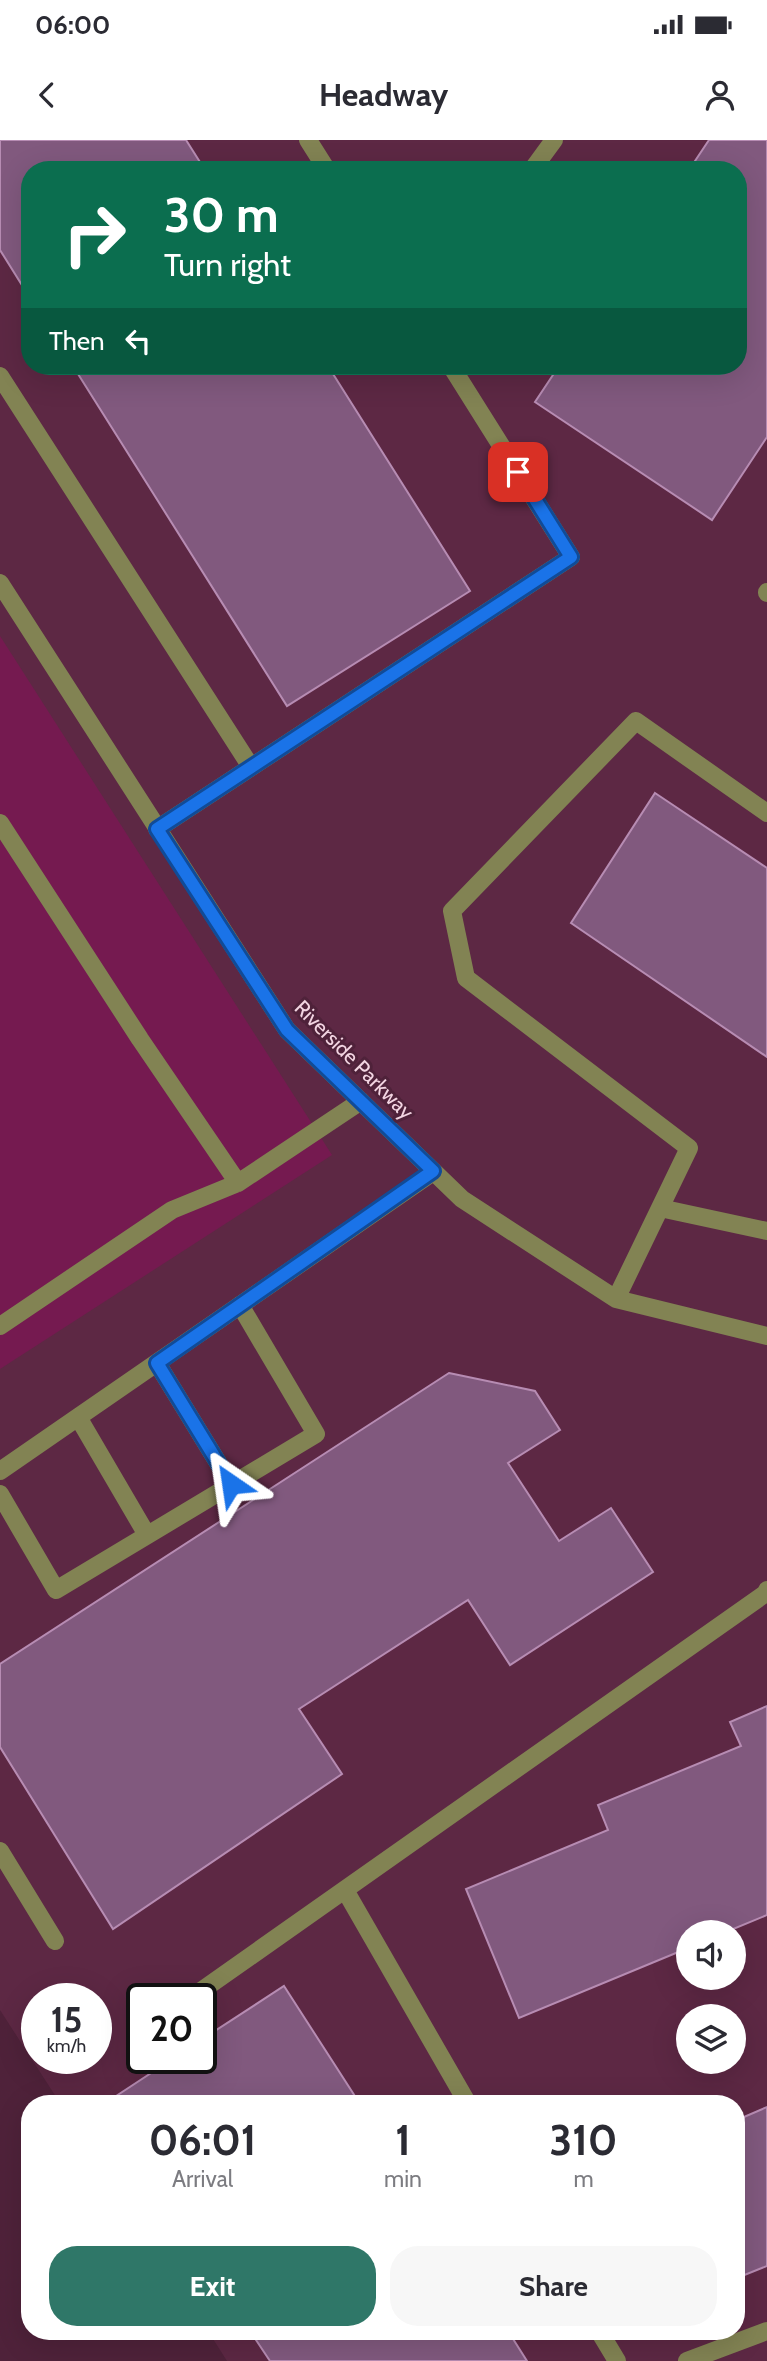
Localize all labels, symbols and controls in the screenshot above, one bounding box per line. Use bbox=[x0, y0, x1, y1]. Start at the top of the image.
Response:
text: 06:00 bbox=[35, 9, 110, 41]
text: Headway bbox=[319, 75, 448, 114]
icon: back bbox=[28, 76, 66, 114]
icon: person bbox=[701, 76, 739, 114]
text: 30 m bbox=[164, 185, 279, 244]
icon: right bbox=[49, 189, 140, 280]
text: Turn right bbox=[164, 245, 291, 284]
icon: left bbox=[119, 322, 157, 360]
text: Then bbox=[49, 325, 105, 357]
pin bbox=[488, 442, 548, 502]
icon: arrive bbox=[499, 453, 537, 491]
street label: Riverside Parkway bbox=[290, 995, 419, 1125]
position arrow bbox=[194, 1447, 268, 1521]
map controls bbox=[676, 1920, 746, 2074]
button: sound bbox=[676, 1920, 746, 1990]
speed limit sign: 20 bbox=[126, 1983, 217, 2074]
text: 15 bbox=[51, 1998, 82, 2041]
button: layers bbox=[676, 2004, 746, 2074]
text: km/h bbox=[47, 2035, 86, 2057]
text: 06:01 bbox=[149, 2114, 256, 2166]
text: 1 bbox=[395, 2114, 411, 2166]
text: 310 bbox=[550, 2114, 617, 2166]
text: Arrival bbox=[172, 2165, 233, 2193]
text: min bbox=[384, 2165, 422, 2193]
text: m bbox=[573, 2165, 594, 2193]
button: Exit bbox=[49, 2246, 376, 2326]
button: Share bbox=[390, 2246, 717, 2326]

